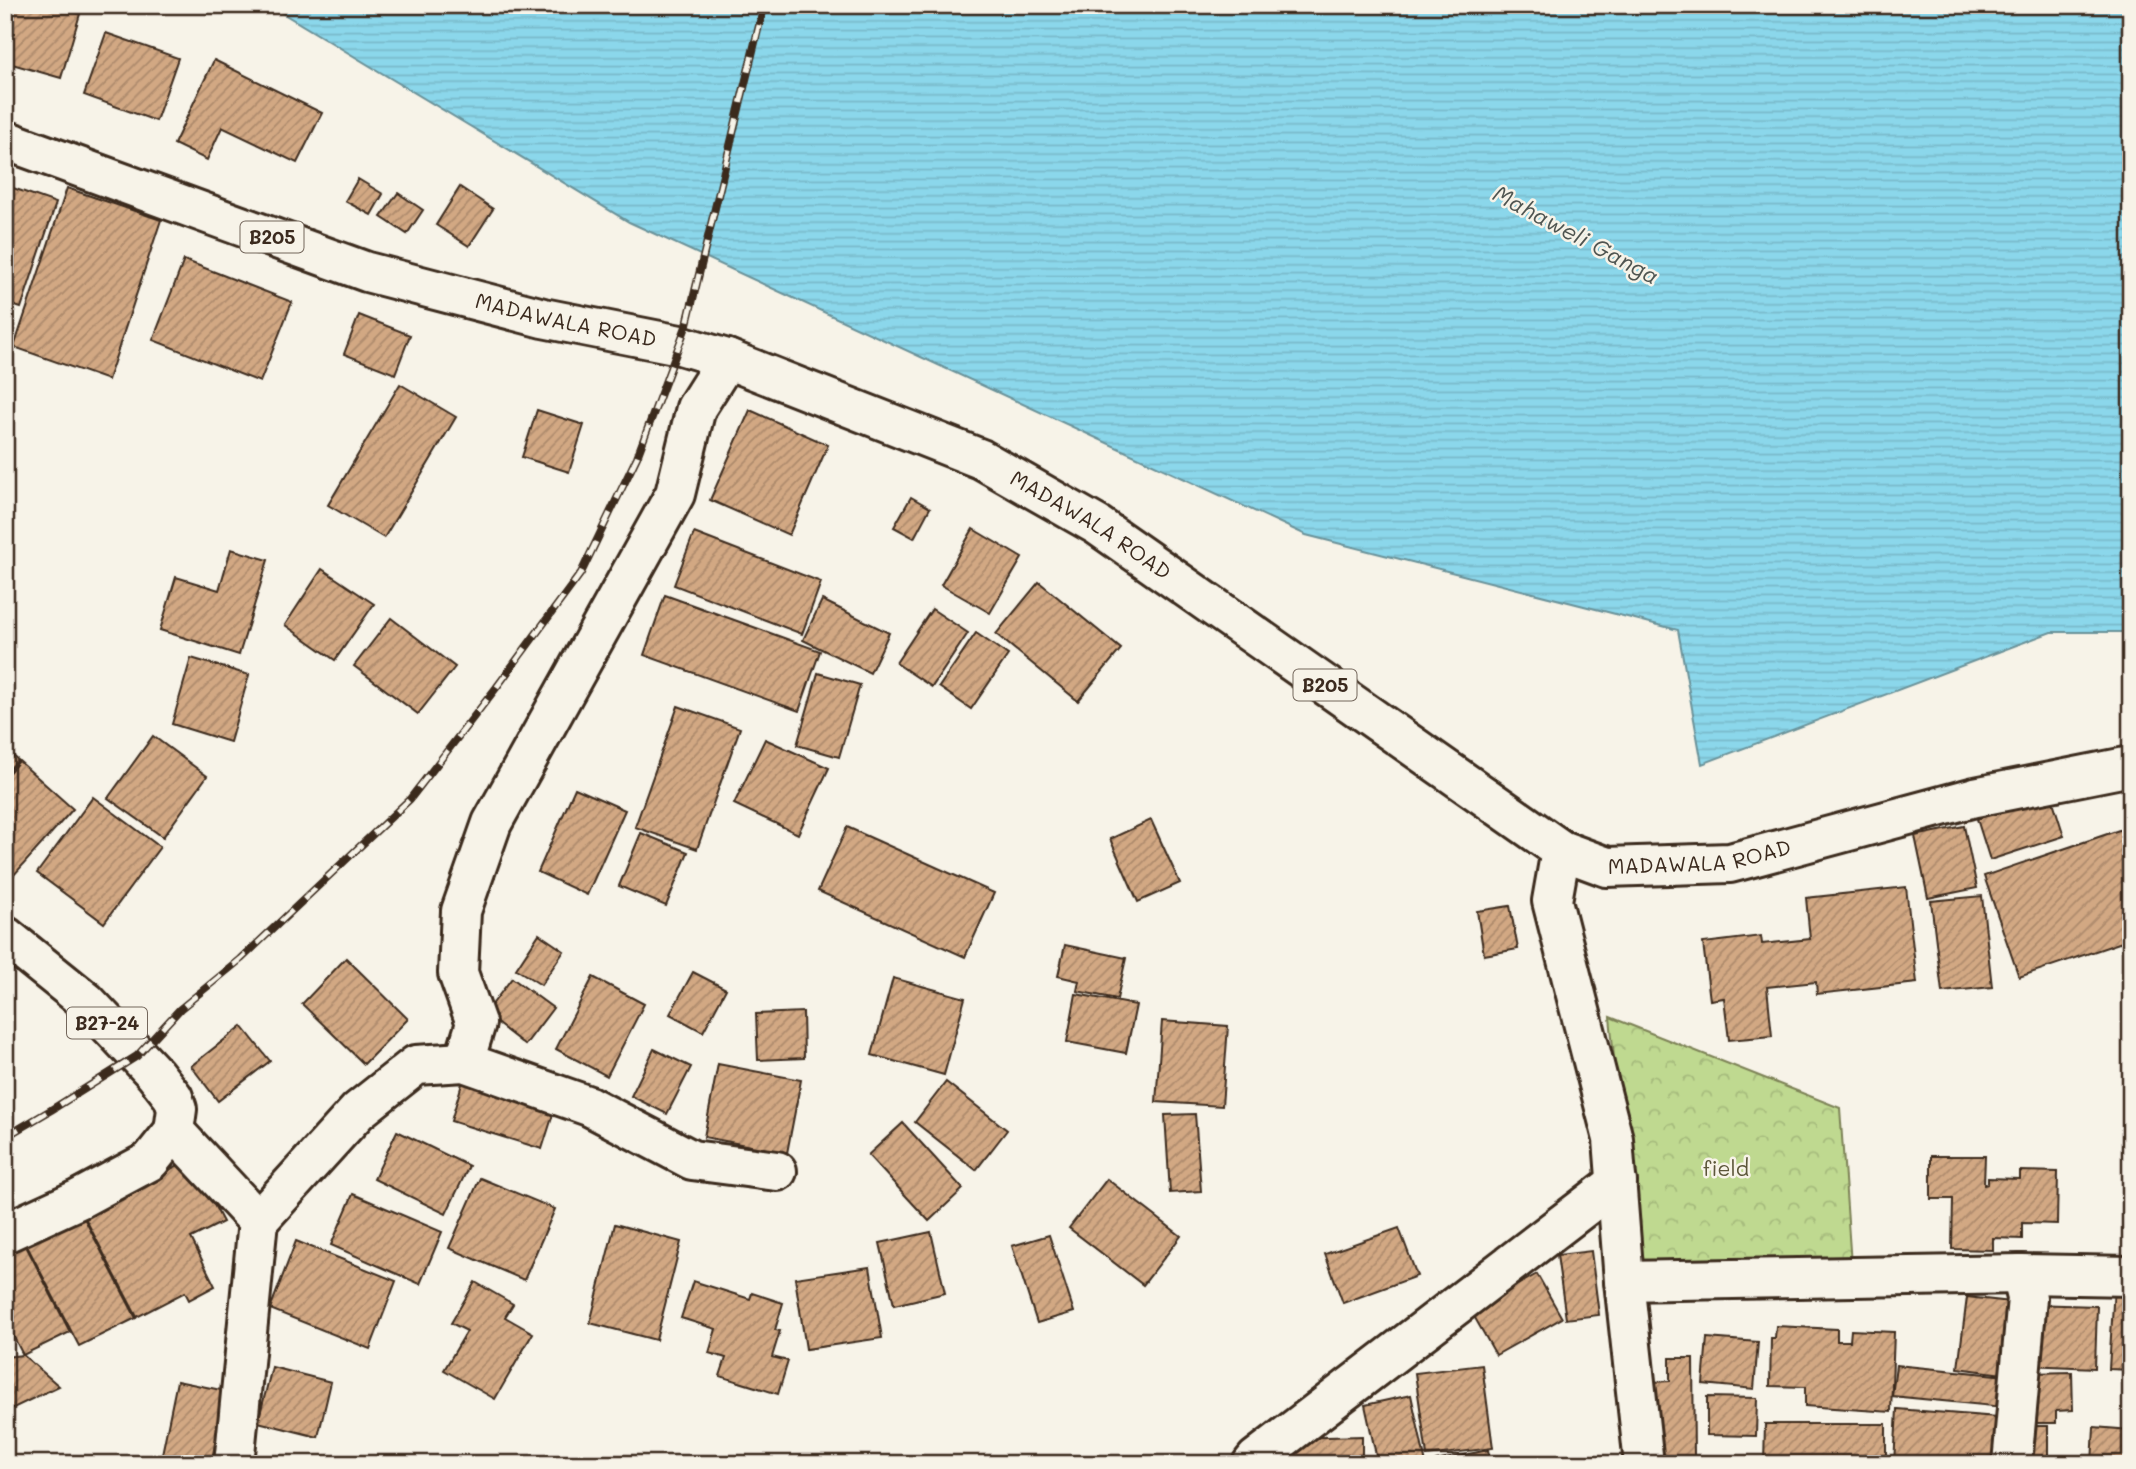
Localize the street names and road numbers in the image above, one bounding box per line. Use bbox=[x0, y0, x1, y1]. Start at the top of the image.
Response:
road number: B205 bbox=[240, 221, 304, 252]
street label: MADAWALA ROAD bbox=[473, 286, 659, 352]
street label: MADAWALA ROAD bbox=[1006, 464, 1177, 585]
road number: B205 bbox=[1294, 670, 1356, 700]
street label: MADAWALA ROAD bbox=[1607, 832, 1793, 879]
road number: B27-24 bbox=[67, 1007, 147, 1038]

